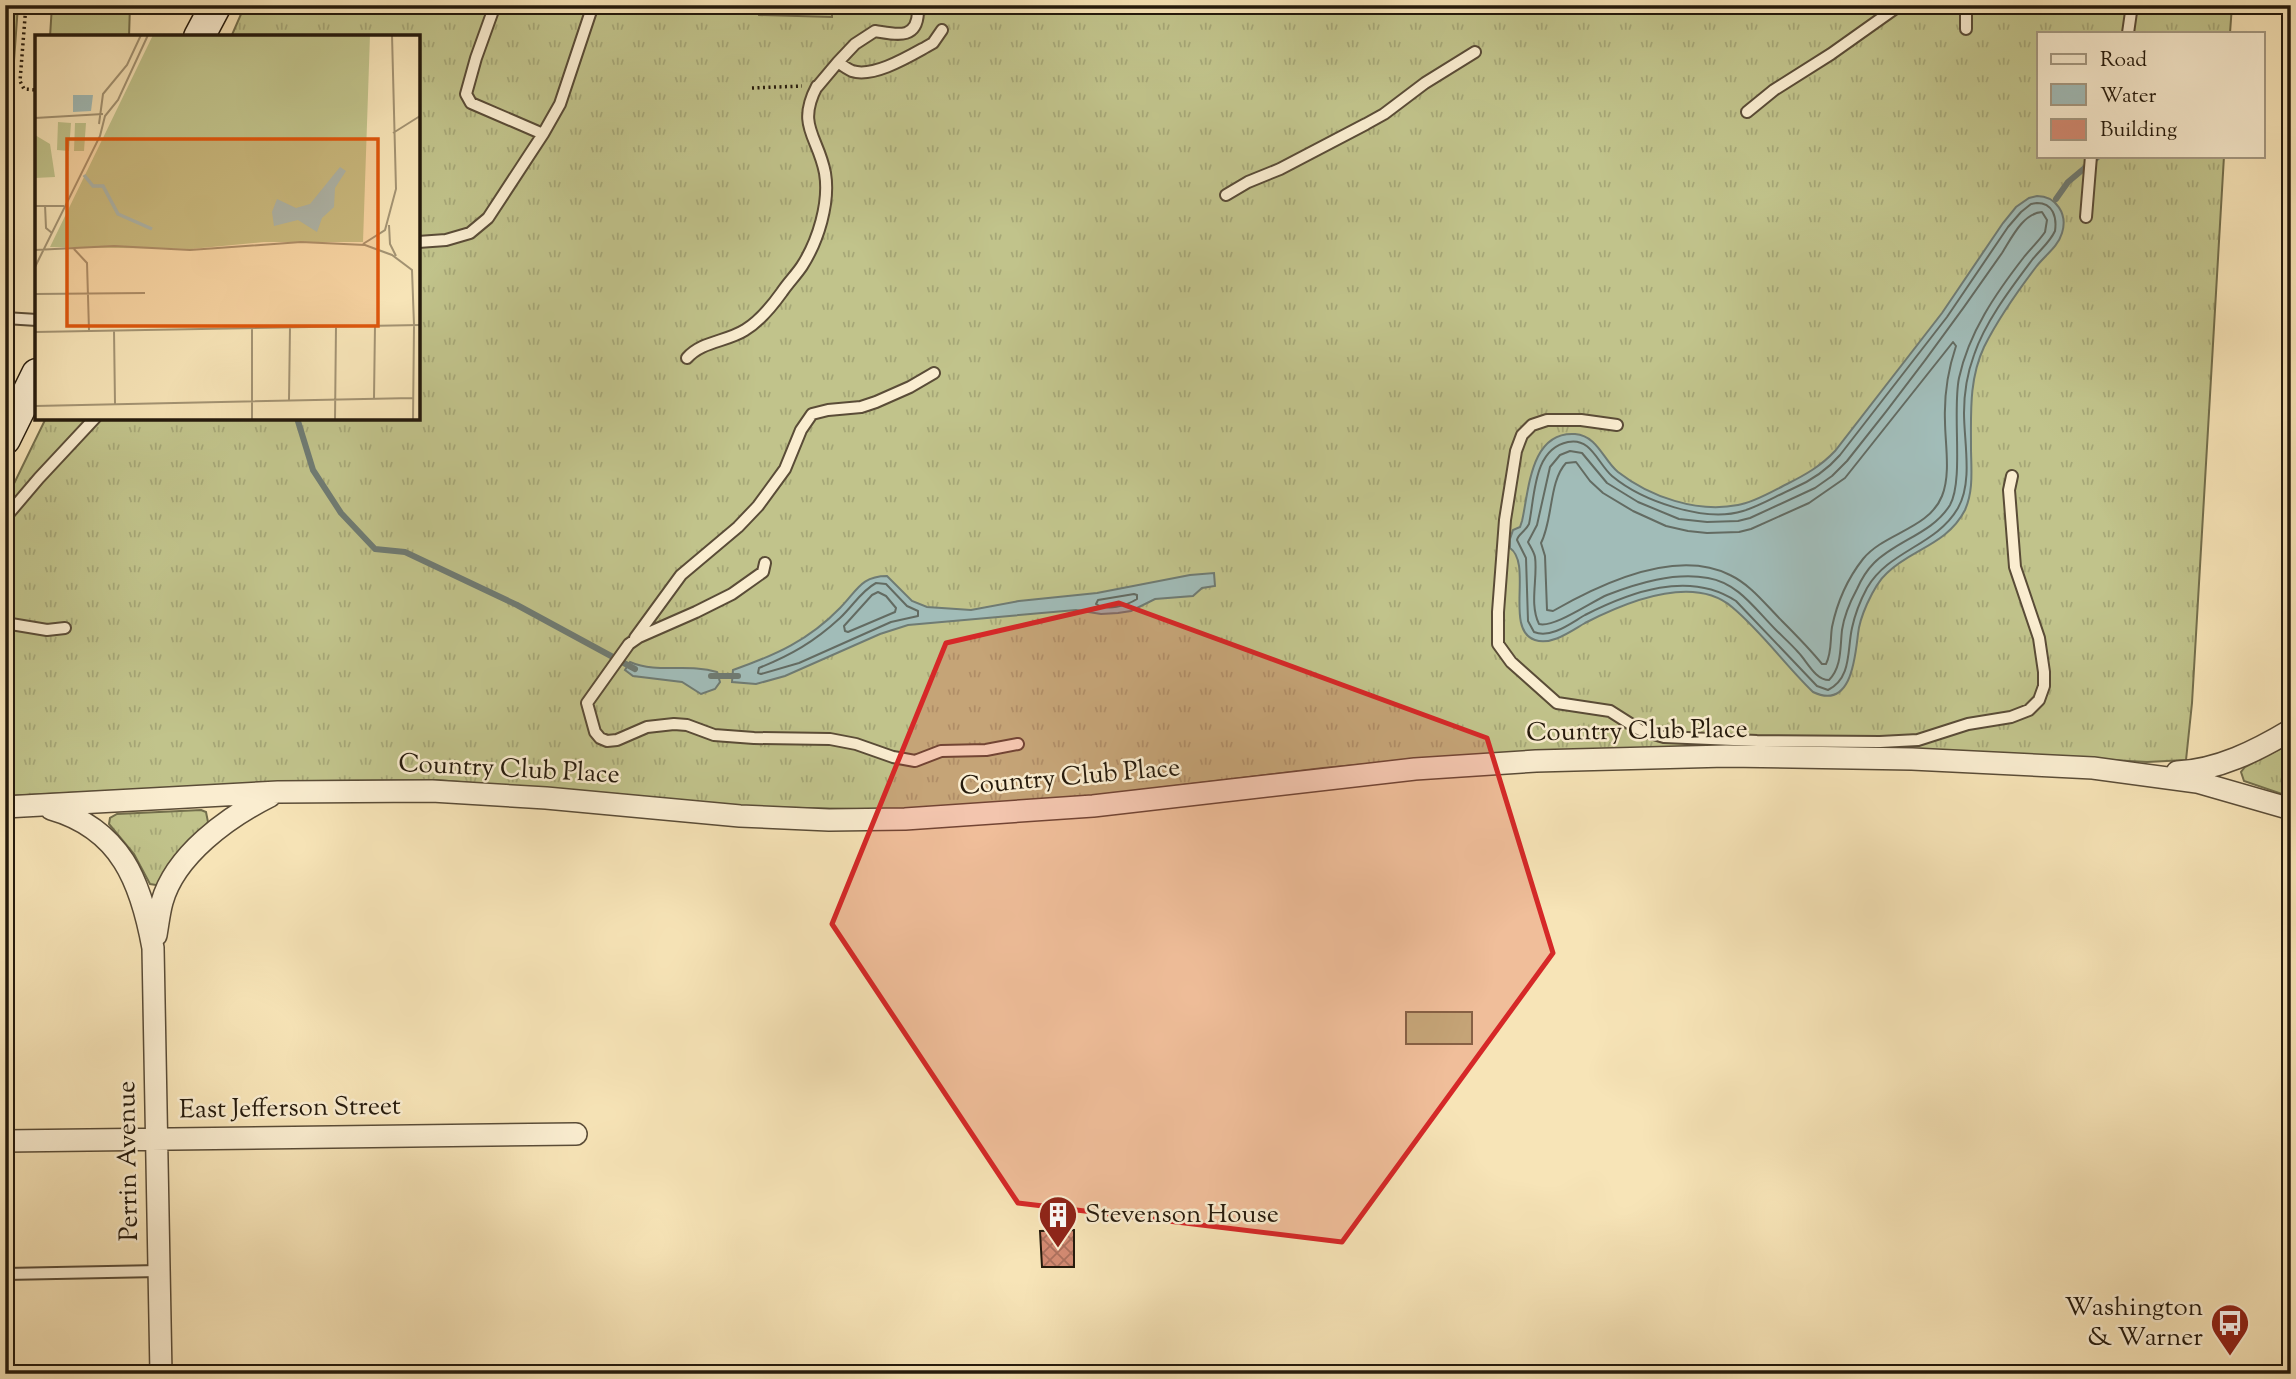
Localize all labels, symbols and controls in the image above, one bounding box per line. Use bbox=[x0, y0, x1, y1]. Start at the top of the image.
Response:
legend bbox=[2037, 32, 2264, 158]
inset map bbox=[35, 35, 420, 420]
text: Road bbox=[2100, 46, 2147, 76]
text: Water bbox=[2100, 82, 2157, 112]
text: Building bbox=[2100, 116, 2177, 146]
street label: Country Club Place bbox=[1526, 712, 1748, 752]
street label: Country Club Place bbox=[397, 746, 621, 794]
street label: Country Club Place bbox=[958, 750, 1182, 806]
street label: Perrin Avenue bbox=[109, 1081, 149, 1241]
street label: East Jefferson Street bbox=[179, 1089, 401, 1129]
building icon: Stevenson House bbox=[1037, 1194, 1079, 1249]
place label: Stevenson House bbox=[1085, 1197, 1279, 1234]
place label: Washington & Warner bbox=[2065, 1290, 2203, 1357]
bus stop icon: Washington & Warner bbox=[2209, 1302, 2251, 1357]

